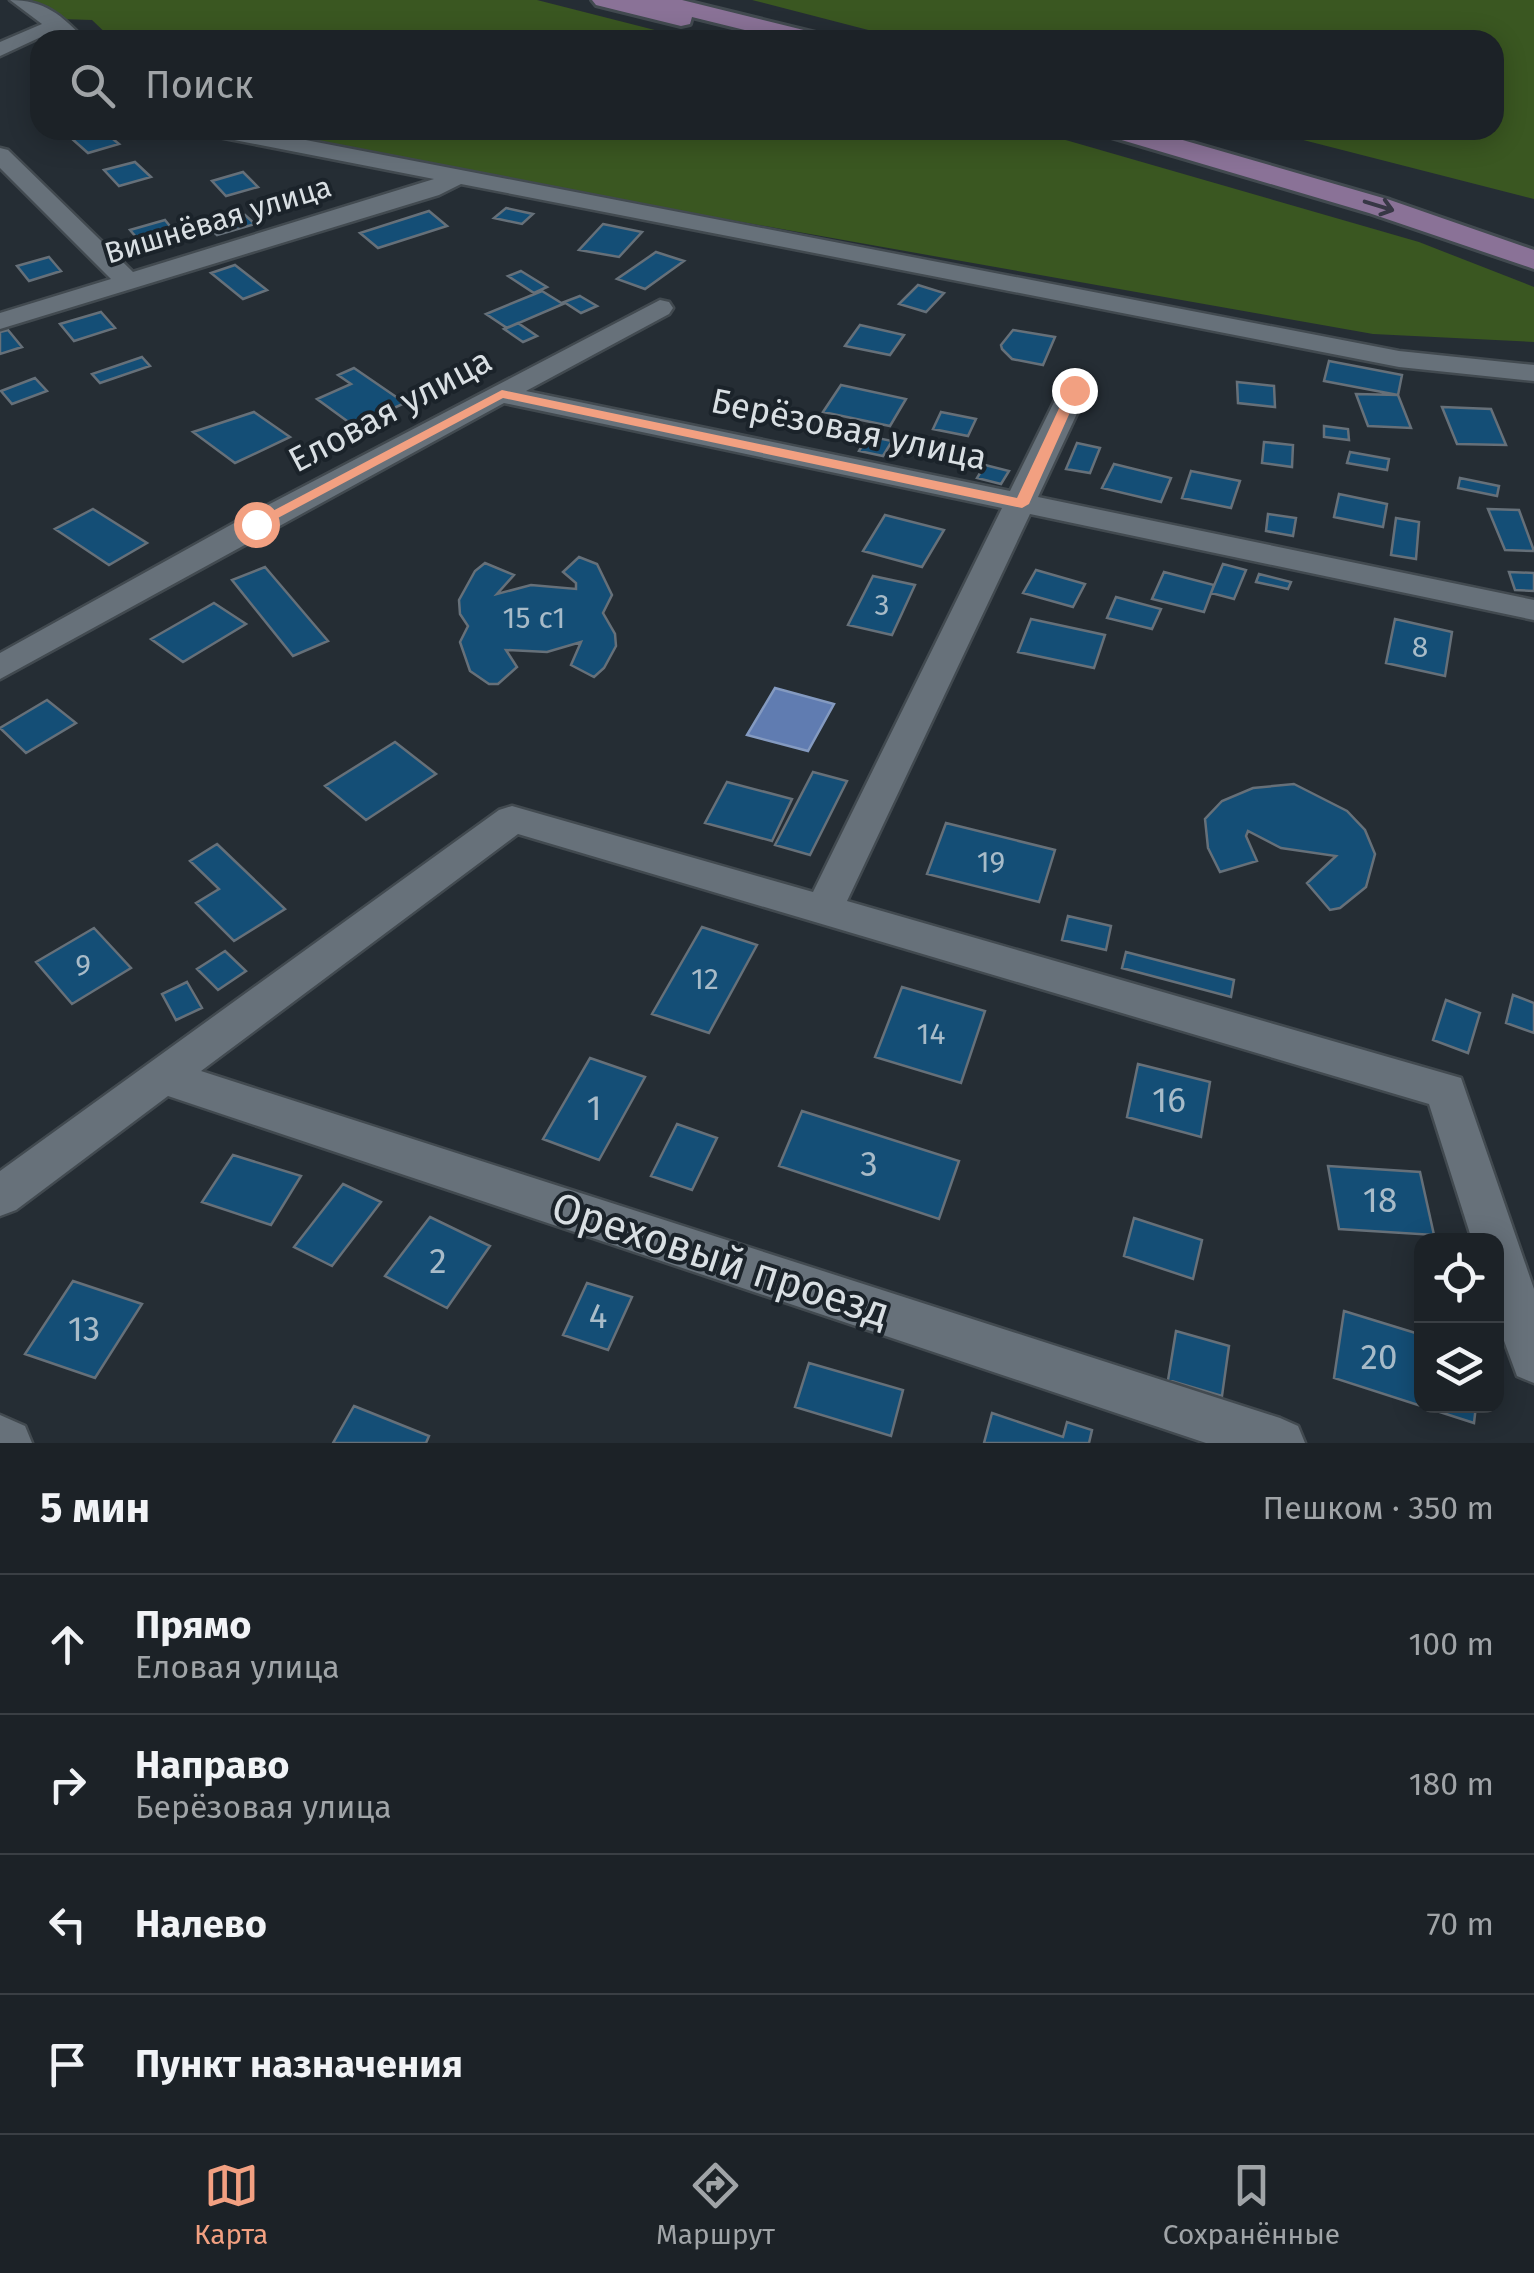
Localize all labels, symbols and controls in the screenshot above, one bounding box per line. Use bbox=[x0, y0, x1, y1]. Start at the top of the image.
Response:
search box bbox=[30, 30, 1504, 140]
icon: search bbox=[65, 58, 120, 113]
text: Поиск bbox=[145, 62, 254, 108]
street label: Вишнёвая улица bbox=[100, 168, 336, 272]
one-way arrow bbox=[1363, 198, 1395, 216]
street label: Еловая улица bbox=[281, 339, 499, 481]
route end bbox=[1052, 368, 1098, 414]
street label: Берёзовая улица bbox=[707, 379, 991, 479]
route start bbox=[234, 502, 280, 548]
house number: 3 bbox=[875, 587, 889, 623]
house number: 15 с1 bbox=[503, 600, 565, 636]
house number: 8 bbox=[1412, 629, 1428, 665]
house number: 19 bbox=[977, 844, 1005, 880]
house number: 9 bbox=[75, 947, 91, 983]
house number: 12 bbox=[691, 961, 719, 997]
house number: 14 bbox=[917, 1016, 946, 1052]
house number: 16 bbox=[1152, 1079, 1186, 1121]
house number: 1 bbox=[586, 1087, 602, 1129]
house number: 3 bbox=[860, 1143, 878, 1185]
house number: 18 bbox=[1363, 1179, 1397, 1221]
street label: Ореховый проезд bbox=[546, 1182, 896, 1338]
map controls bbox=[1414, 1233, 1504, 1413]
button: locate bbox=[1414, 1233, 1504, 1323]
house number: 2 bbox=[429, 1240, 447, 1282]
house number: 4 bbox=[589, 1295, 607, 1337]
house number: 13 bbox=[68, 1308, 100, 1350]
button: layers bbox=[1414, 1323, 1504, 1413]
house number: 20 bbox=[1361, 1336, 1397, 1378]
text: 5 мин bbox=[40, 1483, 150, 1533]
text: Пешком · 350 m bbox=[1263, 1489, 1494, 1527]
text: Прямо bbox=[135, 1602, 251, 1648]
icon: ahead bbox=[40, 1617, 95, 1672]
text: 100 m bbox=[1409, 1625, 1494, 1663]
text: Еловая улица bbox=[135, 1648, 340, 1686]
text: Направо bbox=[135, 1742, 289, 1788]
icon: right bbox=[40, 1757, 95, 1812]
text: 180 m bbox=[1409, 1765, 1494, 1803]
text: Берёзовая улица bbox=[135, 1788, 392, 1826]
icon: left bbox=[40, 1897, 95, 1952]
text: Налево bbox=[135, 1901, 267, 1947]
text: 70 m bbox=[1426, 1905, 1494, 1943]
icon: arrive bbox=[40, 2037, 95, 2092]
text: Пункт назначения bbox=[135, 2041, 463, 2087]
tab: Карта bbox=[194, 2158, 268, 2251]
tab: Маршрут bbox=[656, 2158, 775, 2251]
tab: Сохранённые bbox=[1163, 2158, 1340, 2251]

